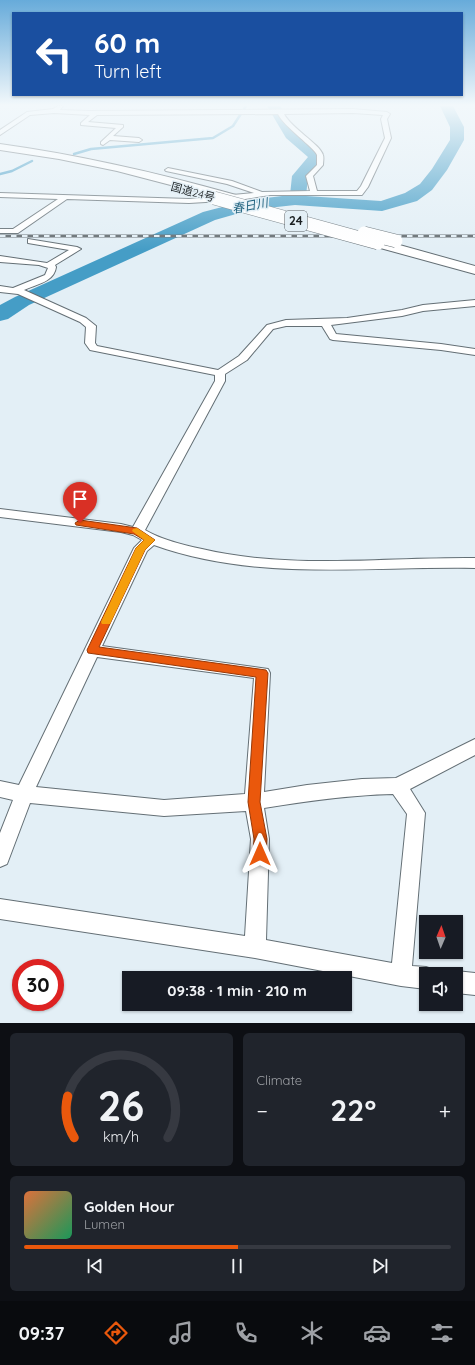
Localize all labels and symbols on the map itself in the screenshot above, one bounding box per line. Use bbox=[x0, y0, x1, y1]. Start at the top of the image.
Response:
street label: 国道24号 bbox=[170, 179, 216, 205]
water label: 春日川 bbox=[231, 194, 271, 216]
road number: 24 bbox=[285, 211, 307, 231]
pin bbox=[63, 482, 97, 523]
position arrow bbox=[239, 833, 281, 875]
north arrow bbox=[419, 915, 463, 959]
speed limit sign: 30 bbox=[12, 959, 64, 1011]

